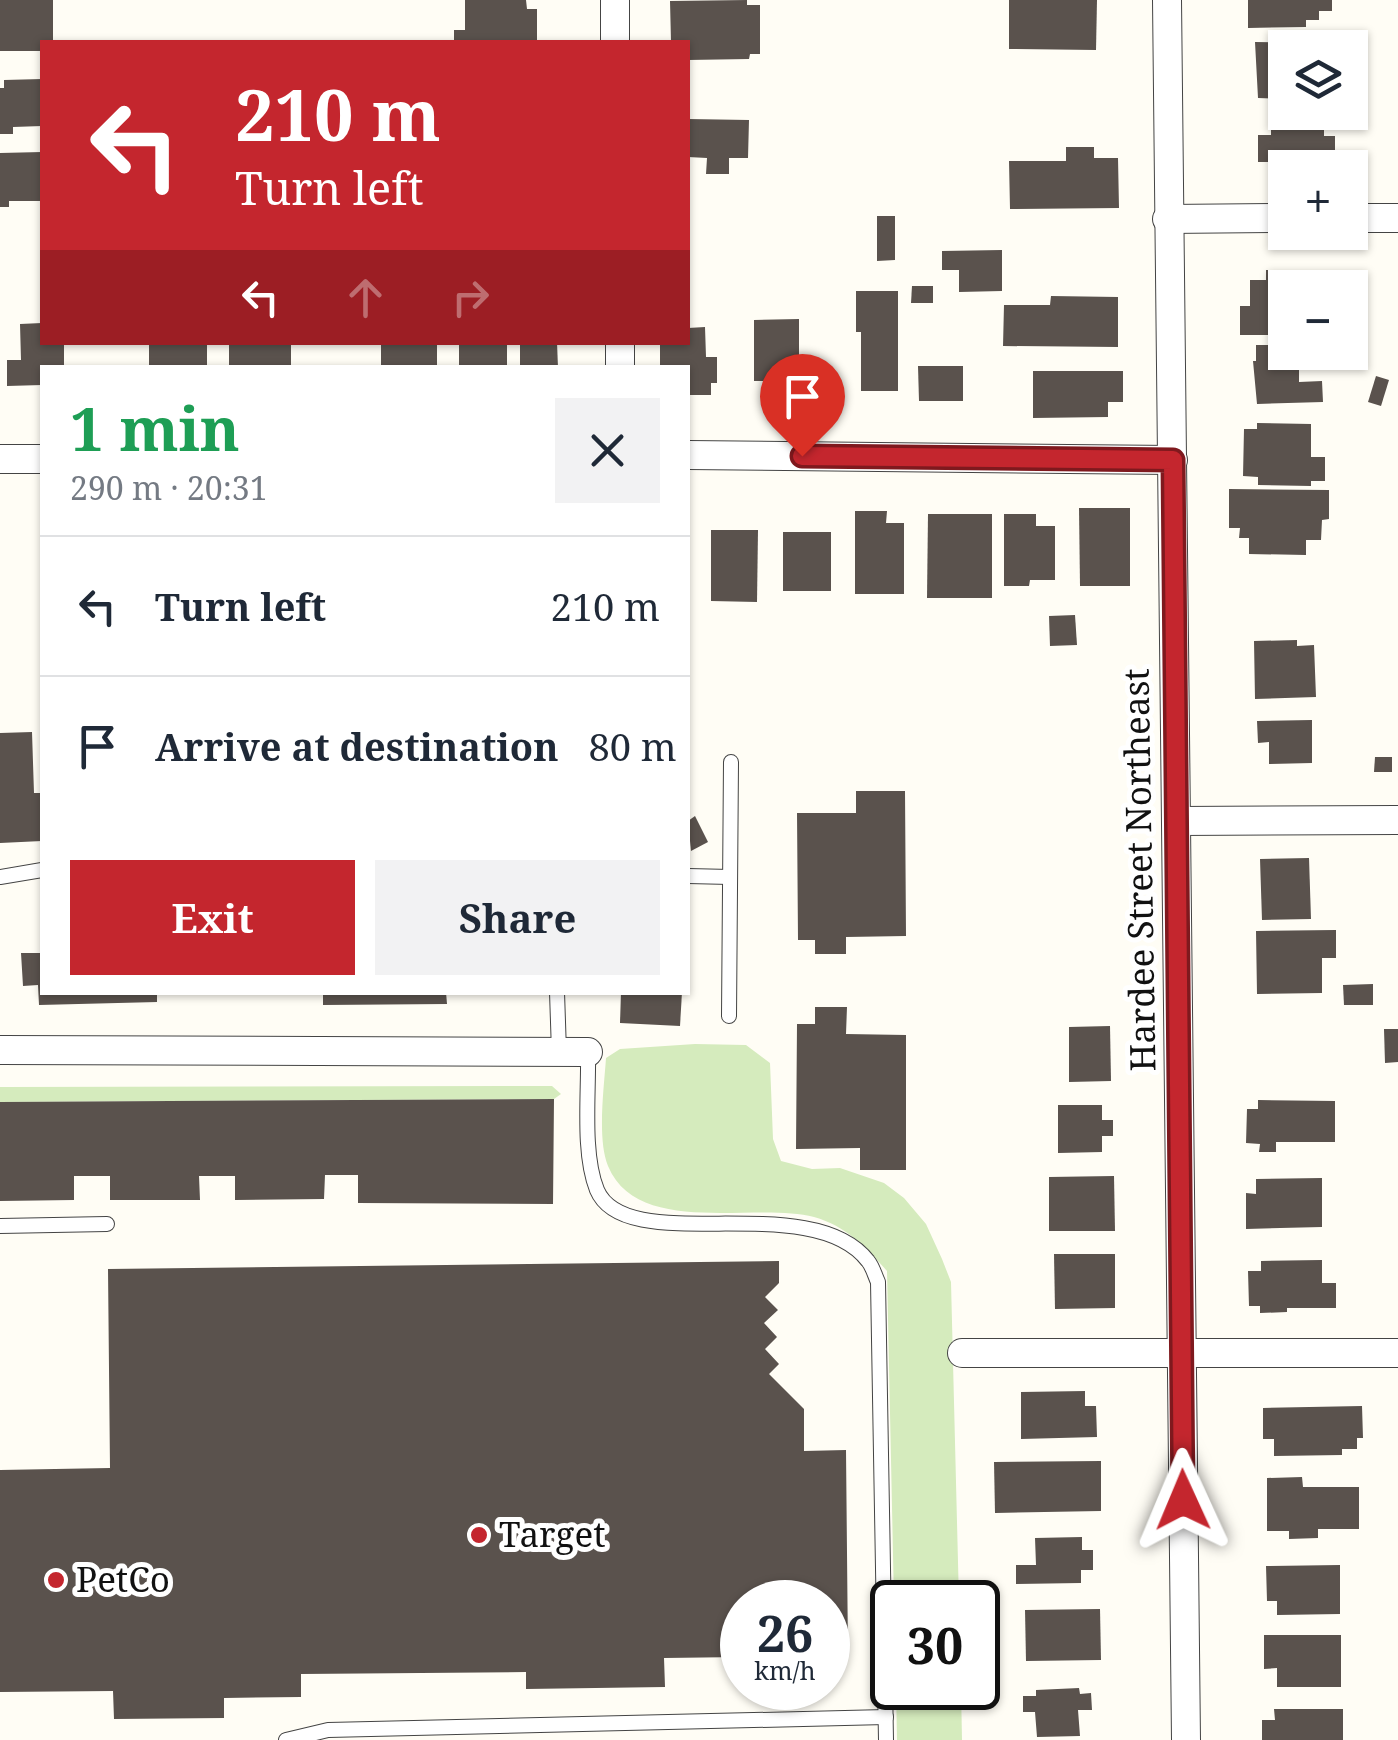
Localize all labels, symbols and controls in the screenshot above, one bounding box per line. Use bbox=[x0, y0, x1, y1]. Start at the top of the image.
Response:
map controls bbox=[1268, 30, 1368, 370]
button: layers bbox=[1268, 30, 1368, 130]
text: 210 m bbox=[235, 66, 441, 162]
icon: left bbox=[70, 80, 200, 210]
button: + bbox=[1268, 150, 1368, 250]
text: Turn left bbox=[235, 157, 424, 218]
icon: left bbox=[233, 270, 288, 325]
icon: ahead bbox=[338, 270, 393, 325]
icon: right bbox=[443, 270, 498, 325]
button: − bbox=[1268, 270, 1368, 370]
pin bbox=[760, 354, 845, 457]
icon: arrive bbox=[775, 369, 830, 424]
text: 1 min bbox=[70, 387, 240, 469]
button: close bbox=[555, 398, 660, 503]
text: 290 m · 20:31 bbox=[70, 466, 268, 509]
icon: left bbox=[70, 579, 125, 634]
text: Turn left bbox=[155, 580, 326, 632]
text: 210 m bbox=[550, 580, 660, 632]
street label: Hardee Street Northeast bbox=[1111, 668, 1166, 1072]
icon: arrive bbox=[70, 719, 125, 774]
text: Arrive at destination bbox=[155, 720, 559, 772]
text: 80 m bbox=[589, 720, 677, 772]
button: Exit bbox=[70, 860, 355, 975]
button: Share bbox=[375, 860, 660, 975]
position arrow bbox=[1131, 1448, 1235, 1552]
place label: Target bbox=[499, 1510, 605, 1557]
marker: Target bbox=[468, 1524, 490, 1546]
place label: PetCo bbox=[76, 1555, 170, 1602]
marker: PetCo bbox=[45, 1569, 67, 1591]
speed limit sign: 30 bbox=[870, 1580, 1000, 1710]
text: 26 bbox=[757, 1599, 813, 1667]
text: km/h bbox=[754, 1653, 816, 1687]

